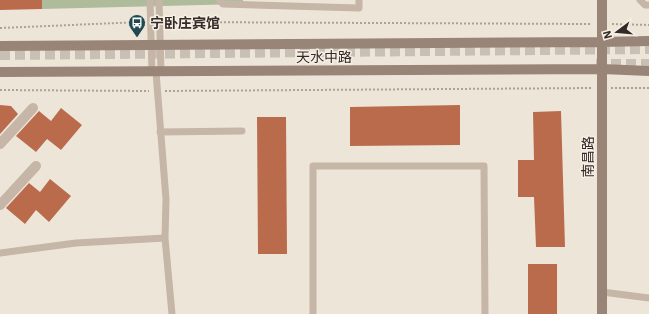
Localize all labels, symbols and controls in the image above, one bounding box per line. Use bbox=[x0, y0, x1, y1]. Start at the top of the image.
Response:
north arrow bbox=[597, 12, 637, 52]
bus stop icon: 宁卧庄宾馆 bbox=[127, 13, 147, 38]
place label: 宁卧庄宾馆 bbox=[150, 14, 220, 32]
text: N bbox=[600, 29, 615, 41]
street label: 天水中路 bbox=[296, 48, 352, 66]
street label: 南昌路 bbox=[579, 136, 597, 178]

